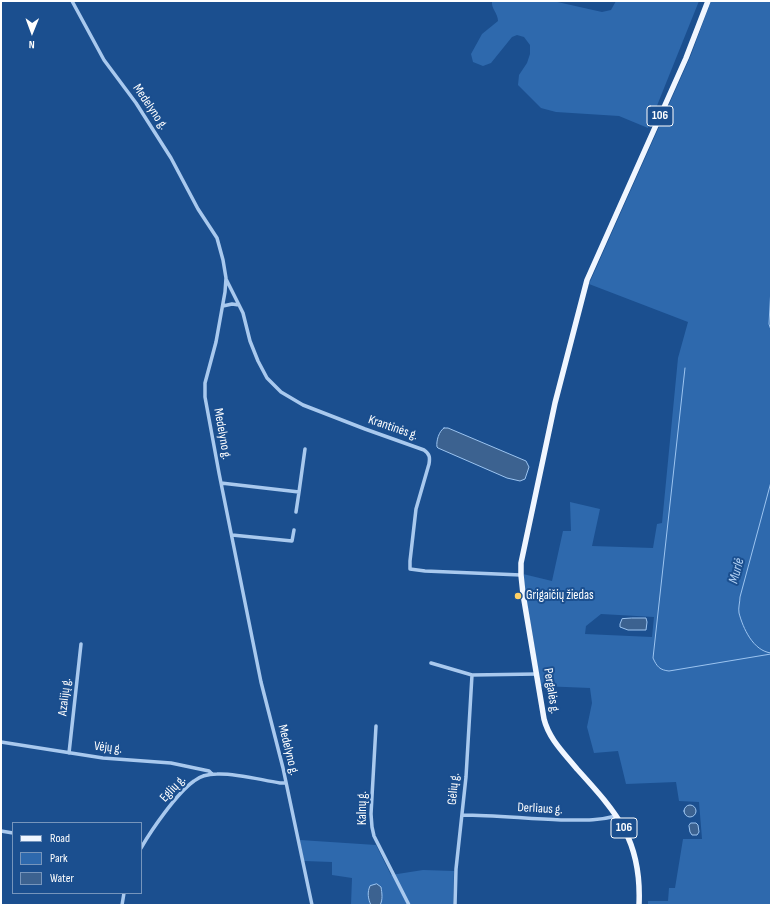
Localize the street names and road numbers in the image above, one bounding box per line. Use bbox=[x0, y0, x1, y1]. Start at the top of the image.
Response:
street label: Medelyno g. bbox=[129, 81, 171, 133]
road number: 106 bbox=[647, 106, 673, 126]
street label: Medelyno g. bbox=[210, 407, 234, 461]
street label: Krantinės g. bbox=[366, 412, 420, 444]
street label: Pergalės g. bbox=[540, 667, 562, 715]
street label: Azalijų g. bbox=[55, 677, 75, 717]
street label: Medelyno g. bbox=[274, 723, 302, 777]
street label: Vėjų g. bbox=[93, 739, 123, 757]
street label: Eglių g. bbox=[157, 772, 189, 806]
street label: Gėlių g. bbox=[445, 772, 463, 806]
street label: Kalnų g. bbox=[355, 791, 371, 825]
street label: Derliaus g. bbox=[517, 800, 563, 818]
road number: 106 bbox=[611, 818, 637, 838]

